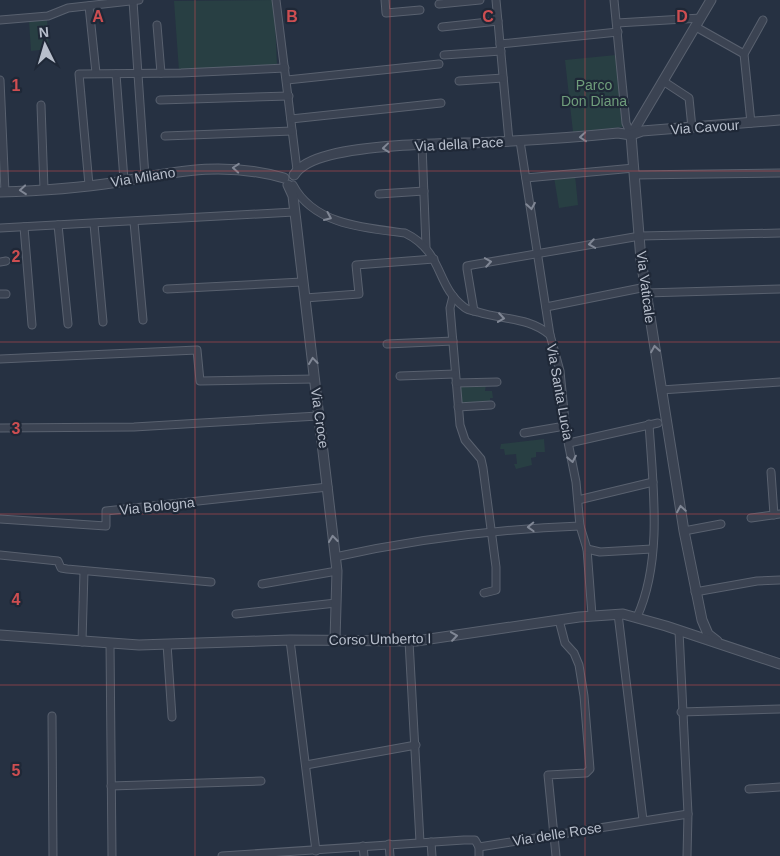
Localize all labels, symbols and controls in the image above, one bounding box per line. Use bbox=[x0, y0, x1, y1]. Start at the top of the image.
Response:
text: A bbox=[92, 8, 104, 25]
text: B bbox=[286, 8, 298, 25]
text: C bbox=[482, 8, 494, 25]
text: D bbox=[676, 8, 688, 25]
north arrow bbox=[20, 20, 70, 70]
text: N bbox=[38, 24, 50, 40]
text: 1 bbox=[12, 77, 21, 94]
park label: Parco Don Diana bbox=[561, 77, 627, 109]
street label: Via Cavour bbox=[670, 117, 740, 137]
one-way arrow bbox=[579, 131, 587, 142]
street label: Via della Pace bbox=[414, 134, 504, 154]
one-way arrow bbox=[382, 142, 390, 153]
one-way arrow bbox=[232, 163, 240, 174]
street label: Via Milano bbox=[110, 164, 177, 190]
one-way arrow bbox=[19, 185, 27, 196]
one-way arrow bbox=[525, 202, 535, 211]
one-way arrow bbox=[323, 210, 332, 221]
one-way arrow bbox=[587, 239, 596, 249]
text: 2 bbox=[12, 248, 21, 265]
street label: Via Vaticale bbox=[634, 250, 658, 324]
one-way arrow bbox=[483, 258, 492, 268]
one-way arrow bbox=[496, 312, 505, 322]
street label: Via Santa Lucia bbox=[544, 342, 576, 442]
one-way arrow bbox=[650, 345, 660, 353]
one-way arrow bbox=[308, 356, 319, 364]
street label: Via Croce bbox=[308, 387, 332, 450]
text: 3 bbox=[12, 420, 21, 437]
one-way arrow bbox=[567, 454, 577, 463]
street label: Via Bologna bbox=[119, 494, 195, 518]
one-way arrow bbox=[676, 505, 686, 514]
one-way arrow bbox=[527, 522, 535, 533]
one-way arrow bbox=[328, 535, 339, 543]
text: 4 bbox=[12, 591, 21, 608]
street label: Corso Umberto I bbox=[329, 630, 431, 648]
one-way arrow bbox=[449, 631, 458, 641]
text: 5 bbox=[12, 762, 21, 779]
street label: Via delle Rose bbox=[511, 819, 603, 849]

